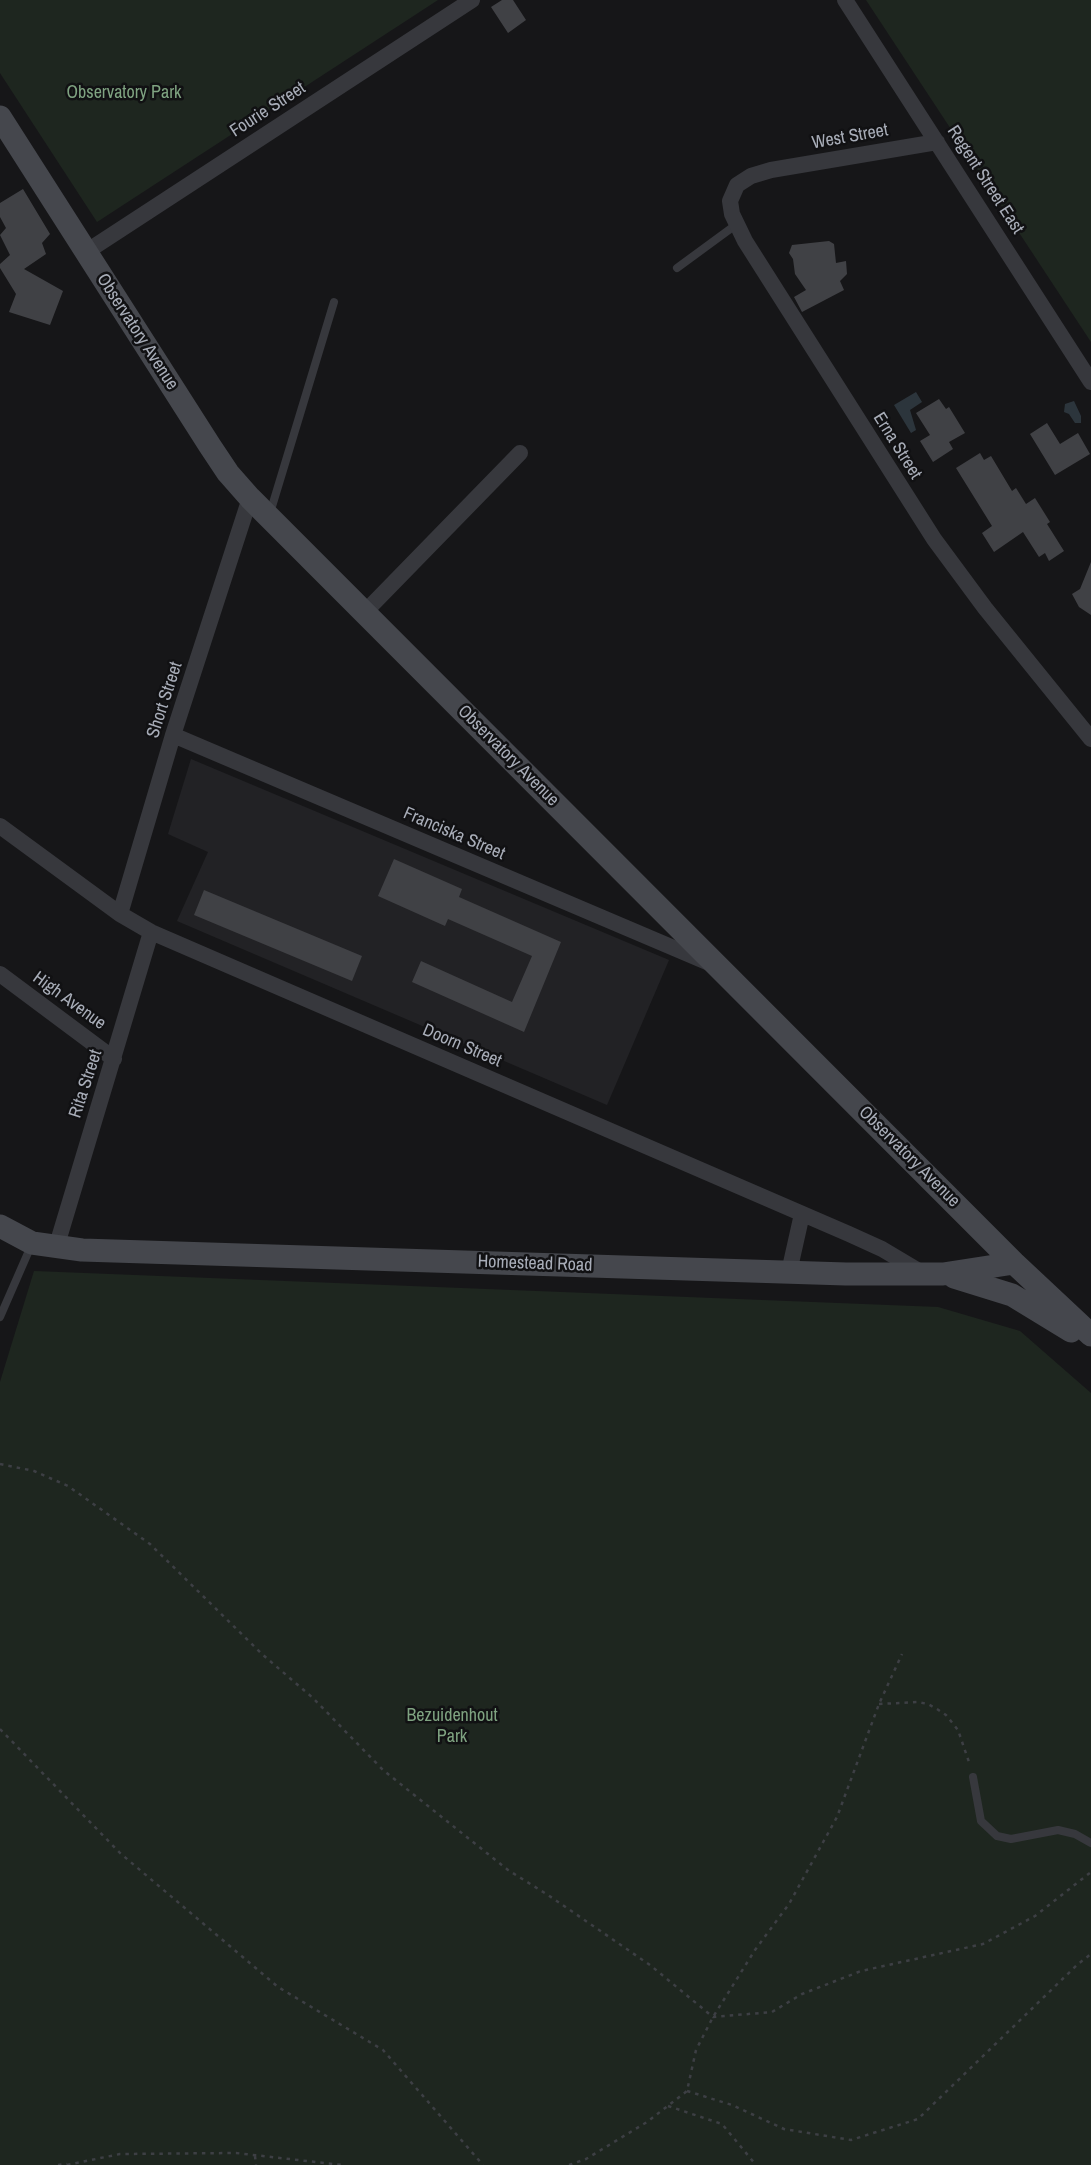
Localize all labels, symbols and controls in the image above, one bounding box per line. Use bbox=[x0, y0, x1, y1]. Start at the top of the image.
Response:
street label: Fourie Street bbox=[226, 78, 310, 142]
park label: Observatory Park bbox=[67, 82, 181, 104]
street label: West Street bbox=[810, 120, 890, 154]
street label: Regent Street East bbox=[942, 122, 1028, 238]
street label: Observatory Avenue bbox=[91, 270, 183, 394]
street label: Erna Street bbox=[868, 409, 926, 483]
street label: Short Street bbox=[143, 659, 187, 741]
street label: Observatory Avenue bbox=[453, 701, 563, 811]
street label: Franciska Street bbox=[400, 803, 508, 865]
street label: High Avenue bbox=[28, 967, 110, 1035]
street label: Doorn Street bbox=[419, 1020, 505, 1072]
street label: Rita Street bbox=[65, 1047, 107, 1121]
street label: Observatory Avenue bbox=[854, 1102, 964, 1212]
street label: Homestead Road bbox=[477, 1251, 593, 1277]
park label: Bezuidenhout Park bbox=[406, 1705, 498, 1748]

